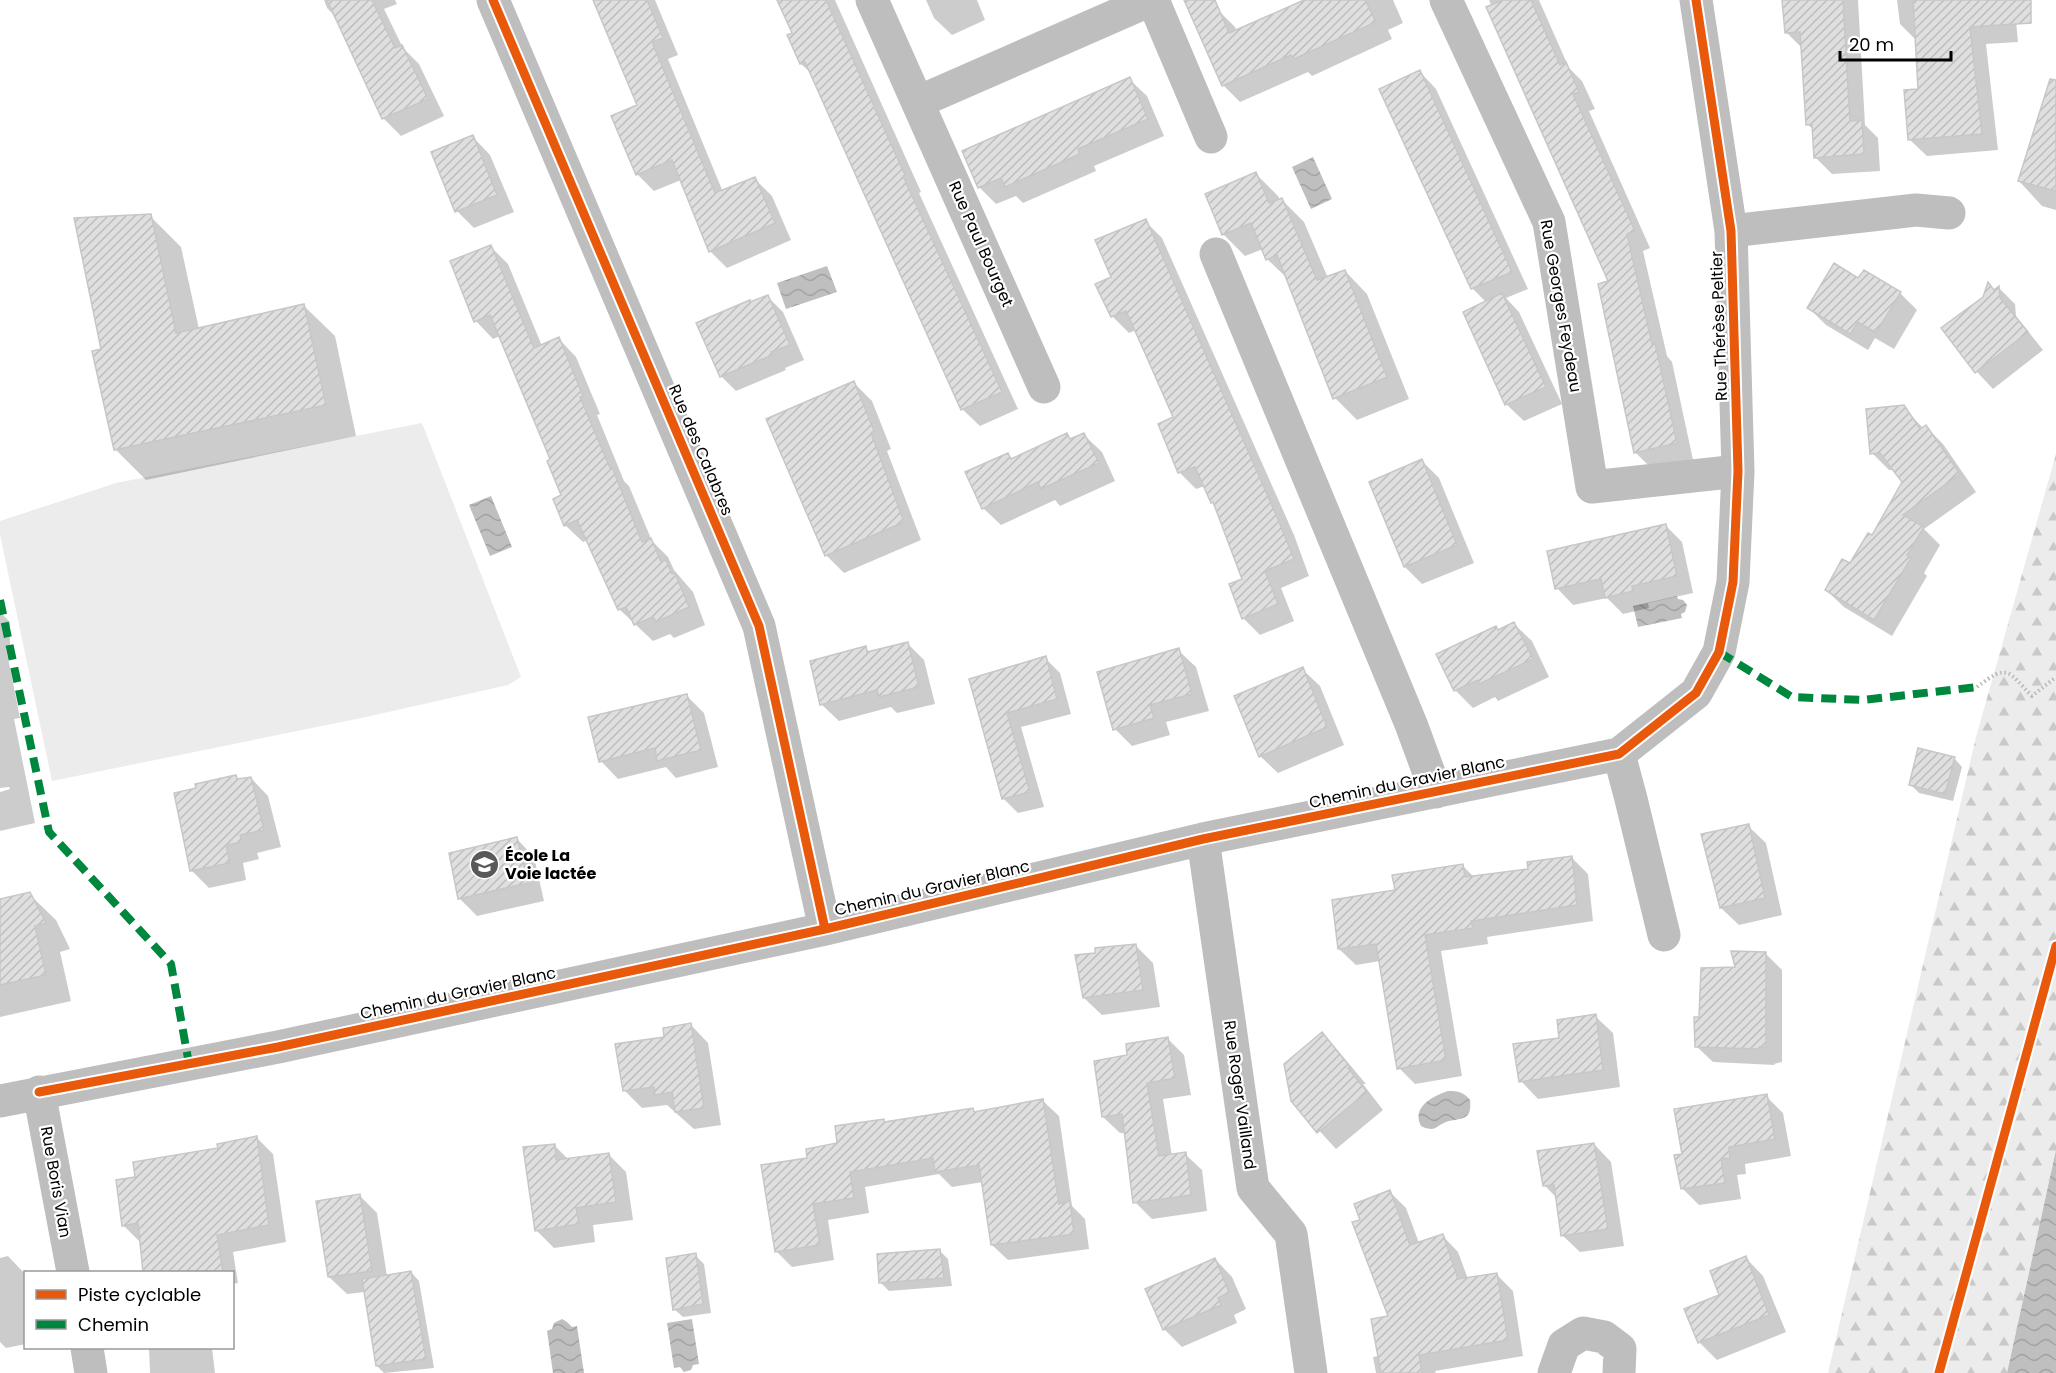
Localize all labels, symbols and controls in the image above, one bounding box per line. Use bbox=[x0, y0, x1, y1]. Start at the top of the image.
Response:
scale bar bbox=[1840, 24, 1951, 62]
text: 20 m bbox=[1849, 32, 1894, 57]
street label: Rue Paul Bourget bbox=[943, 177, 1019, 311]
street label: Rue Georges Feydeau bbox=[1534, 218, 1588, 394]
street label: Rue Thérèse Peltier bbox=[1705, 251, 1733, 401]
street label: Rue des Calabres bbox=[663, 381, 739, 519]
street label: Chemin du Gravier Blanc bbox=[1307, 750, 1507, 814]
place label: École La Voie lactée bbox=[505, 844, 596, 885]
school or university icon: École La Voie lactée bbox=[468, 848, 500, 880]
street label: Chemin du Gravier Blanc bbox=[832, 854, 1032, 922]
street label: Chemin du Gravier Blanc bbox=[358, 961, 558, 1025]
street label: Rue Roger Vailland bbox=[1218, 1019, 1262, 1171]
street label: Rue Boris Vian bbox=[35, 1125, 77, 1239]
legend bbox=[24, 1271, 234, 1349]
text: Piste cyclable bbox=[78, 1282, 201, 1307]
text: Chemin bbox=[78, 1312, 149, 1337]

